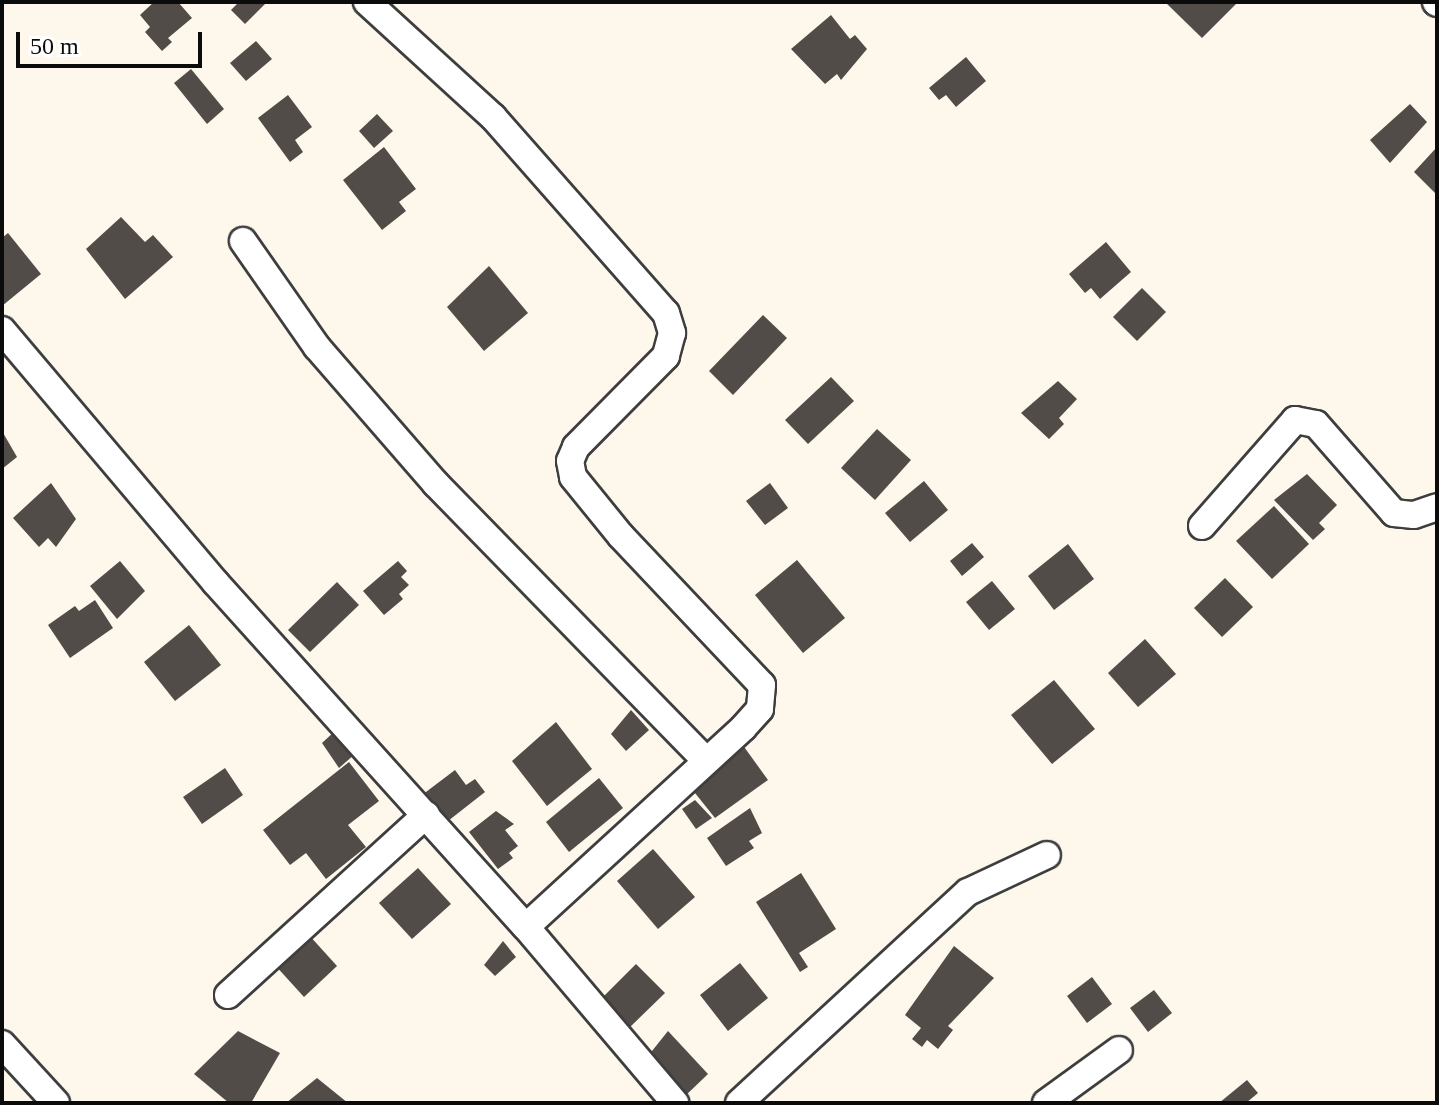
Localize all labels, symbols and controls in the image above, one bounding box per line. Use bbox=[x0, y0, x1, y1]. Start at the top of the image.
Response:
scale bar bbox=[20, 16, 206, 66]
text: 50 m bbox=[30, 33, 79, 59]

